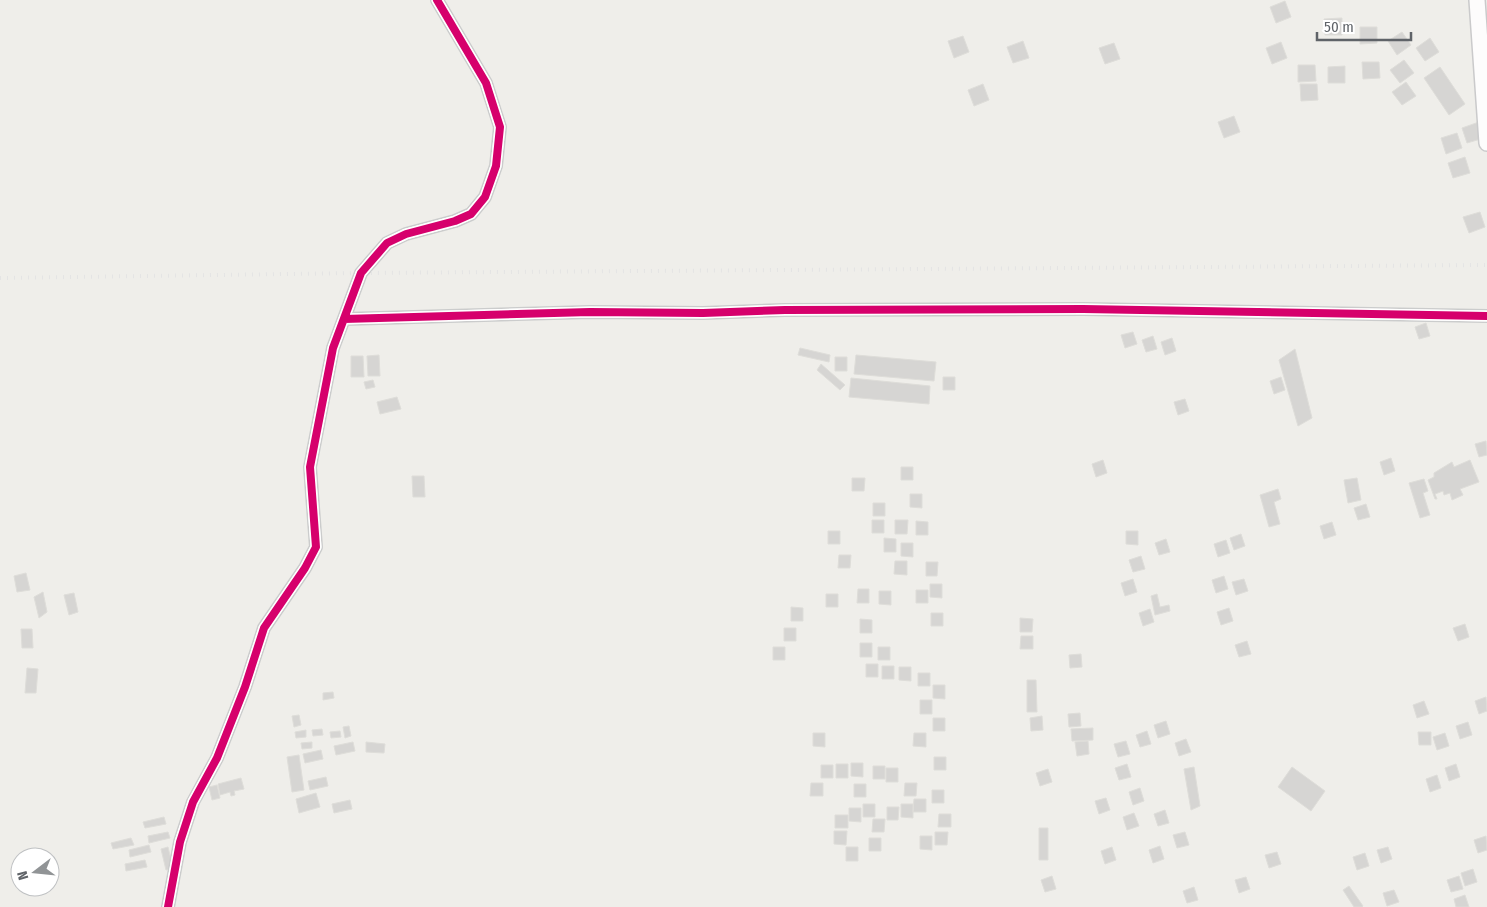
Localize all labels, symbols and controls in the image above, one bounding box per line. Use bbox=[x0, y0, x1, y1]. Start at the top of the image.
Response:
scale bar bbox=[1317, 10, 1411, 42]
text: 50 m bbox=[1324, 18, 1354, 36]
north arrow bbox=[10, 847, 60, 897]
text: N bbox=[14, 869, 32, 882]

